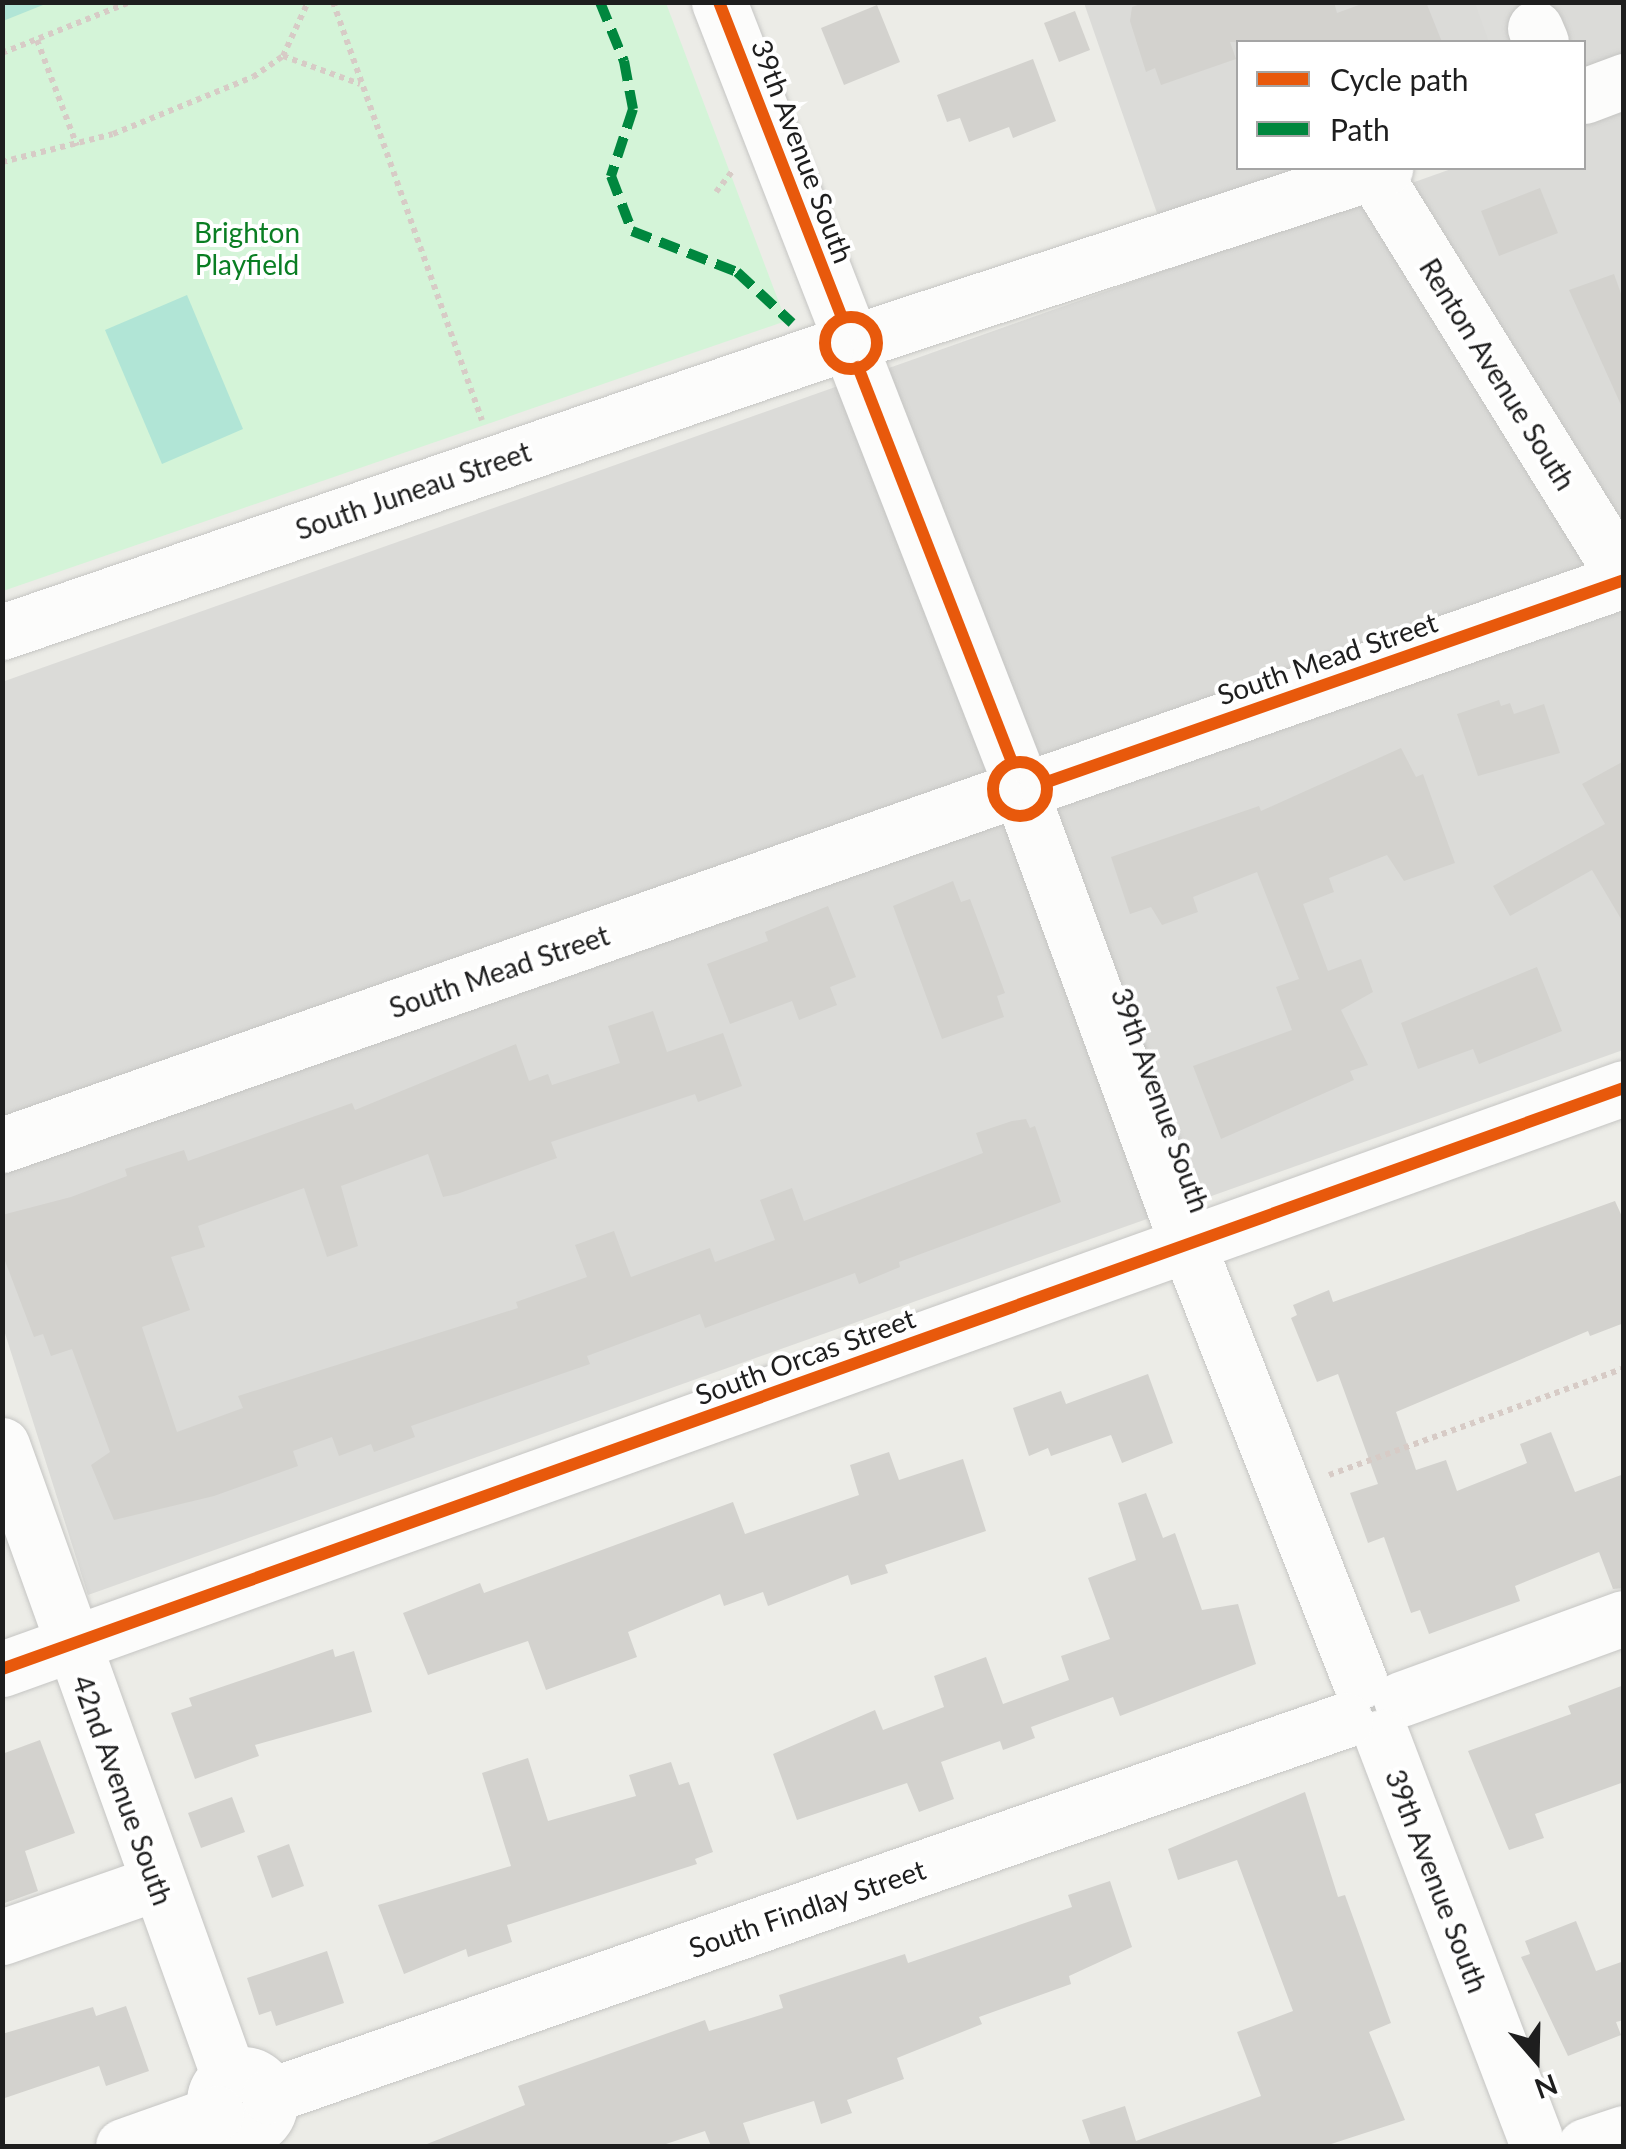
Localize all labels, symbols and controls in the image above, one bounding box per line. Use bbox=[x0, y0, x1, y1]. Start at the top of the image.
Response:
street label: 39th Avenue South bbox=[745, 34, 861, 268]
legend bbox=[1236, 40, 1586, 170]
text: Cycle path bbox=[1330, 61, 1469, 97]
text: Path bbox=[1330, 111, 1390, 147]
park label: Brighton Playfield bbox=[194, 215, 300, 281]
street label: Renton Avenue South bbox=[1413, 252, 1583, 496]
street label: South Juneau Street bbox=[291, 434, 535, 546]
street label: South Mead Street bbox=[1213, 605, 1441, 711]
street label: South Mead Street bbox=[385, 918, 613, 1024]
street label: 39th Avenue South bbox=[1105, 983, 1217, 1217]
street label: South Orcas Street bbox=[690, 1301, 920, 1411]
street label: 42nd Avenue South bbox=[66, 1670, 180, 1910]
street label: 39th Avenue South bbox=[1379, 1764, 1495, 1998]
street label: South Findlay Street bbox=[684, 1852, 930, 1964]
north arrow bbox=[1486, 2009, 1586, 2109]
text: N bbox=[1530, 2068, 1562, 2107]

